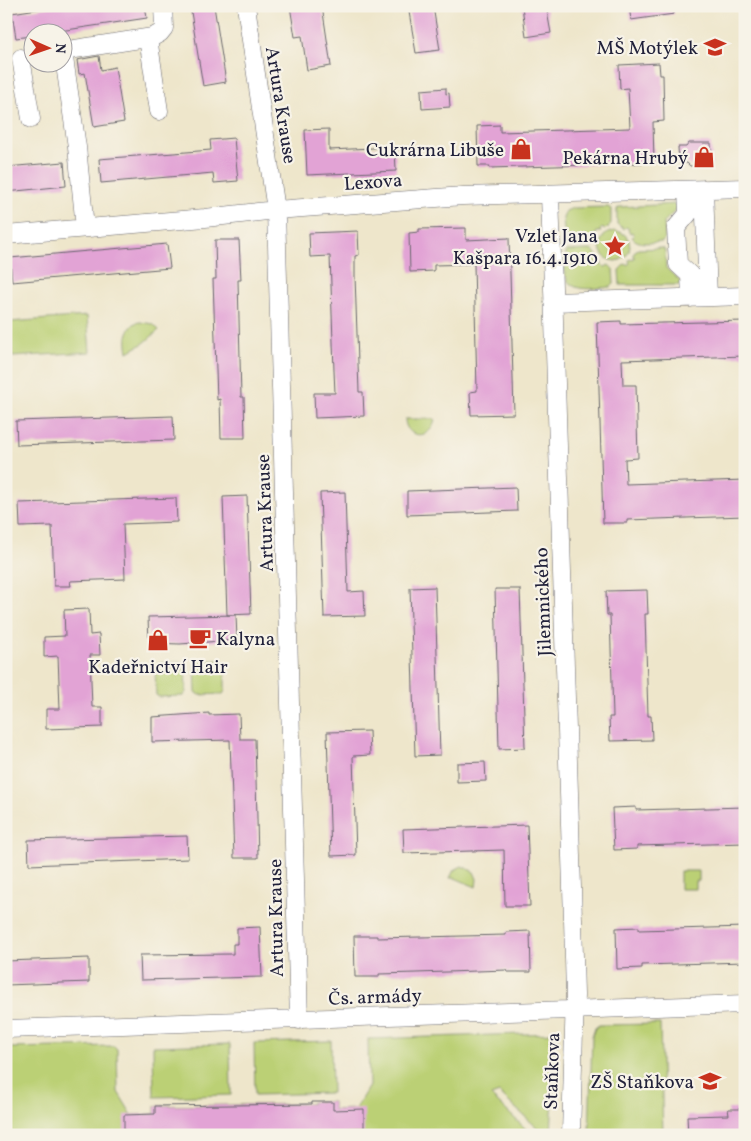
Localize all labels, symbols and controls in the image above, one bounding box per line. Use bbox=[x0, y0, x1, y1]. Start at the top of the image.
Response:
north arrow bbox=[22, 22, 72, 72]
school or university icon: MŠ Motýlek bbox=[702, 34, 728, 60]
place label: MŠ Motýlek bbox=[597, 36, 698, 62]
text: N bbox=[50, 43, 69, 54]
street label: Artura Krause bbox=[258, 45, 302, 166]
shop icon: Cukrárna Libuše bbox=[508, 136, 534, 162]
place label: Cukrárna Libuše bbox=[366, 138, 504, 164]
shop icon: Pekárna Hrubý bbox=[691, 144, 717, 170]
place label: Pekárna Hrubý bbox=[562, 146, 688, 172]
street label: Lexova bbox=[343, 168, 403, 198]
place label: Vzlet Jana Kašpara 16.4.1910 bbox=[453, 224, 598, 272]
place icon: Vzlet Jana Kašpara 16.4.1910 bbox=[602, 233, 628, 259]
street label: Artura Krause bbox=[251, 453, 281, 572]
street label: Jilemnického bbox=[529, 547, 559, 657]
cafe icon: Kalyna bbox=[187, 625, 213, 651]
shop icon: Kadeřnictví Hair bbox=[145, 627, 171, 653]
place label: Kalyna bbox=[216, 627, 275, 653]
place label: Kadeřnictví Hair bbox=[88, 655, 228, 681]
street label: Artura Krause bbox=[263, 859, 291, 977]
street label: Čs. armády bbox=[328, 983, 422, 1013]
street label: Staňkova bbox=[539, 1032, 567, 1110]
school or university icon: ZŠ Staňkova bbox=[697, 1068, 723, 1094]
place label: ZŠ Staňkova bbox=[590, 1070, 694, 1096]

